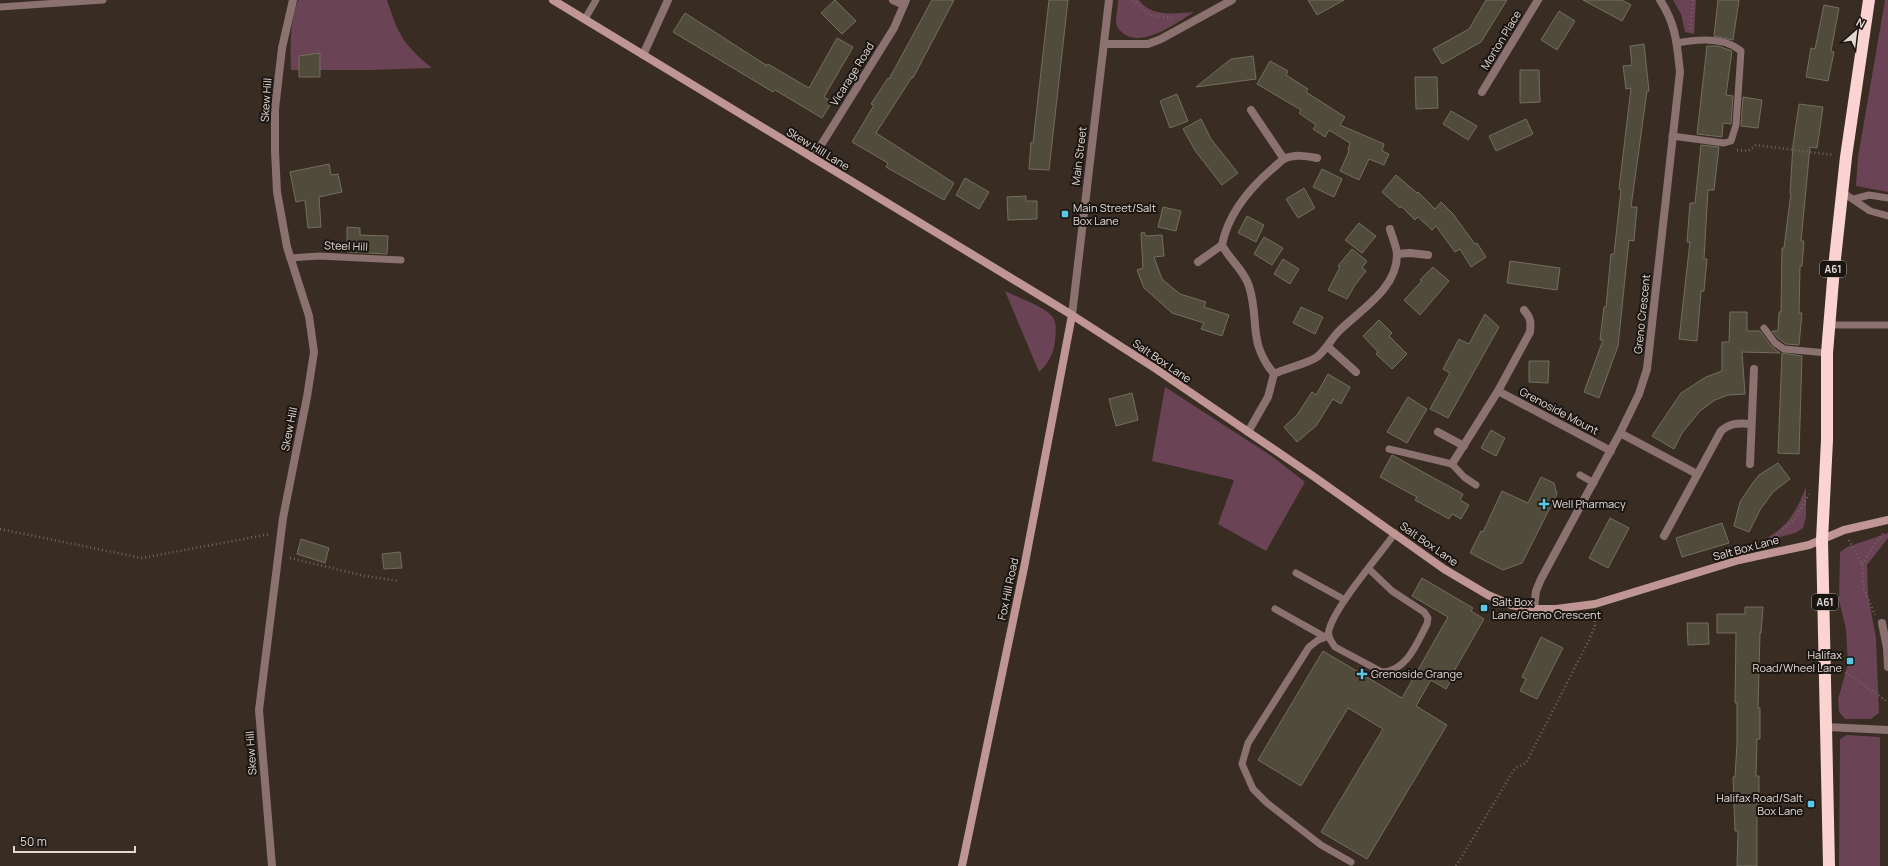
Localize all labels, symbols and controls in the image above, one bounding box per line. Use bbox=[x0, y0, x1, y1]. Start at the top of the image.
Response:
street label: Morton Place bbox=[1477, 7, 1524, 72]
north arrow bbox=[1836, 12, 1876, 52]
text: N bbox=[1854, 14, 1868, 31]
street label: Vicarage Road bbox=[826, 39, 877, 108]
street label: Skew Hill bbox=[256, 77, 275, 123]
street label: Skew Hill Lane bbox=[784, 124, 853, 174]
street label: Main Street bbox=[1067, 126, 1090, 186]
place label: Main Street/Salt Box Lane bbox=[1073, 200, 1156, 228]
marker: Main Street/Salt Box Lane bbox=[1060, 209, 1070, 219]
street label: Steel Hill bbox=[324, 237, 368, 254]
road number: A61 bbox=[1820, 261, 1846, 277]
street label: Greno Crescent bbox=[1630, 273, 1653, 355]
street label: Salt Box Lane bbox=[1130, 335, 1195, 386]
street label: Grenoside Mount bbox=[1517, 383, 1601, 438]
street label: Skew Hill bbox=[277, 406, 300, 452]
place label: Well Pharmacy bbox=[1552, 496, 1626, 511]
marker: Well Pharmacy bbox=[1539, 499, 1549, 509]
street label: Salt Box Lane bbox=[1397, 518, 1462, 570]
street label: Salt Box Lane bbox=[1711, 531, 1781, 564]
street label: Fox Hill Road bbox=[994, 556, 1021, 621]
place label: Salt Box Lane/Greno Crescent bbox=[1492, 594, 1601, 622]
road number: A61 bbox=[1812, 594, 1838, 610]
marker: Salt Box Lane/Greno Crescent bbox=[1479, 603, 1489, 613]
place label: Halifax Road/Wheel Lane bbox=[1753, 647, 1843, 675]
marker: Halifax Road/Wheel Lane bbox=[1845, 656, 1855, 666]
place label: Grenoside Grange bbox=[1371, 666, 1463, 681]
marker: Grenoside Grange bbox=[1356, 668, 1368, 680]
street label: Skew Hill bbox=[241, 730, 260, 776]
place label: Halifax Road/Salt Box Lane bbox=[1716, 790, 1804, 818]
marker: Halifax Road/Salt Box Lane bbox=[1806, 799, 1816, 809]
scale bar bbox=[14, 828, 135, 854]
text: 50 m bbox=[20, 833, 47, 850]

